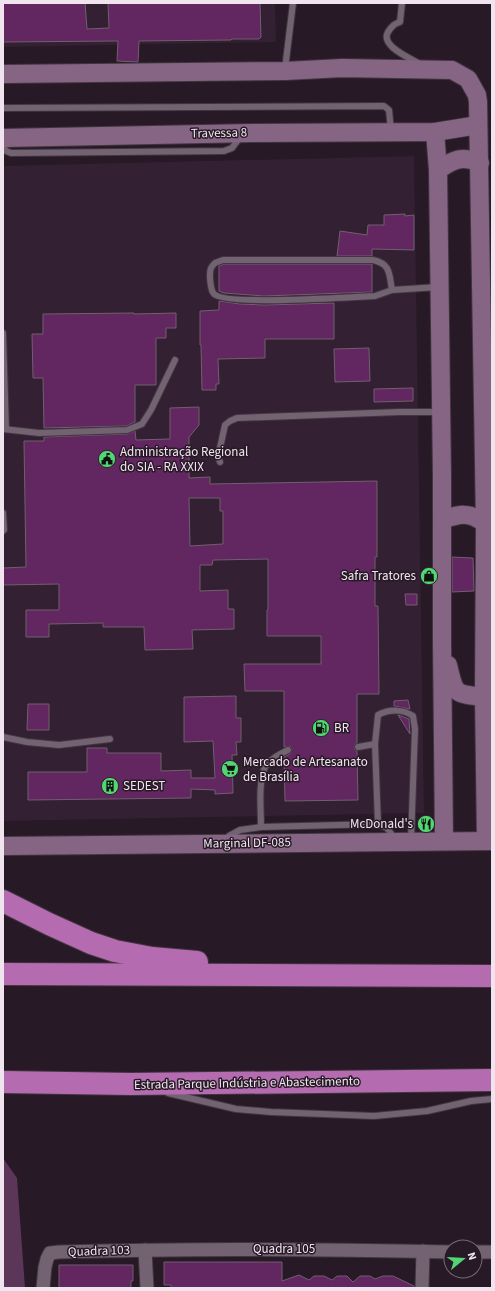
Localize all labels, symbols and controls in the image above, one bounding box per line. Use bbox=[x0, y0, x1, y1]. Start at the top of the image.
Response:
street label: Travessa 8 bbox=[191, 124, 247, 142]
place label: Administração Regional do SIA - RA XXIX bbox=[120, 443, 248, 476]
public building icon: Administração Regional do SIA - RA XXIX bbox=[97, 449, 117, 469]
shop icon: Safra Tratores bbox=[419, 566, 439, 586]
place label: Safra Tratores bbox=[341, 567, 417, 585]
fuel station icon: BR bbox=[311, 718, 331, 738]
place label: BR bbox=[334, 719, 350, 737]
place label: Mercado de Artesanato de Brasília bbox=[243, 753, 368, 786]
supermarket icon: Mercado de Artesanato de Brasília bbox=[220, 759, 240, 779]
building icon: SEDEST bbox=[100, 776, 120, 796]
place label: SEDEST bbox=[123, 777, 165, 795]
restaurant icon: McDonald's bbox=[416, 814, 436, 834]
place label: McDonald's bbox=[350, 815, 414, 833]
street label: Marginal DF-085 bbox=[203, 833, 291, 853]
street label: Estrada Parque Indústria e Abastecimento bbox=[134, 1072, 360, 1094]
north arrow bbox=[443, 1239, 483, 1279]
street label: Quadra 105 bbox=[253, 1240, 315, 1258]
street label: Quadra 103 bbox=[68, 1241, 130, 1261]
text: N bbox=[464, 1250, 480, 1262]

